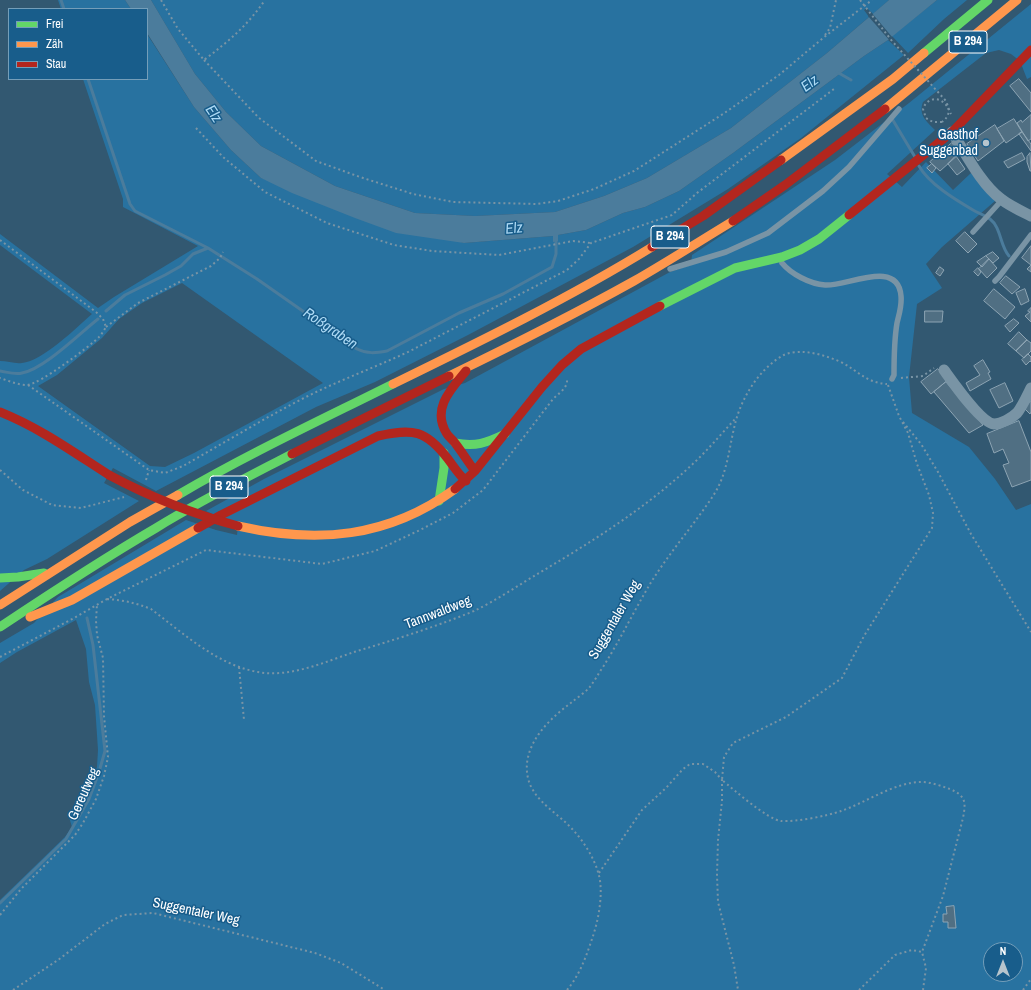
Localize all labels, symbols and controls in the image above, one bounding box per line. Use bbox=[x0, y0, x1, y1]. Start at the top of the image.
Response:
legend bbox=[8, 8, 148, 80]
text: Frei bbox=[46, 16, 64, 32]
road number: B 294 bbox=[949, 31, 987, 53]
text: Zäh bbox=[46, 36, 63, 52]
text: Stau bbox=[46, 56, 66, 72]
water label: Elz bbox=[798, 72, 822, 96]
water label: Elz bbox=[201, 102, 225, 126]
place label: Gasthof Suggenbad bbox=[919, 127, 978, 160]
marker: Gasthof Suggenbad bbox=[981, 138, 991, 148]
water label: Elz bbox=[505, 219, 523, 239]
road number: B 294 bbox=[651, 226, 689, 248]
water label: Roßgraben bbox=[299, 304, 361, 354]
road number: B 294 bbox=[210, 476, 248, 498]
street label: Suggentaler Weg bbox=[586, 577, 644, 663]
street label: Tannwaldweg bbox=[402, 593, 474, 633]
street label: Gereutweg bbox=[65, 765, 103, 823]
street label: Suggentaler Weg bbox=[151, 895, 241, 929]
north arrow bbox=[983, 942, 1023, 982]
text: N bbox=[1000, 944, 1006, 958]

